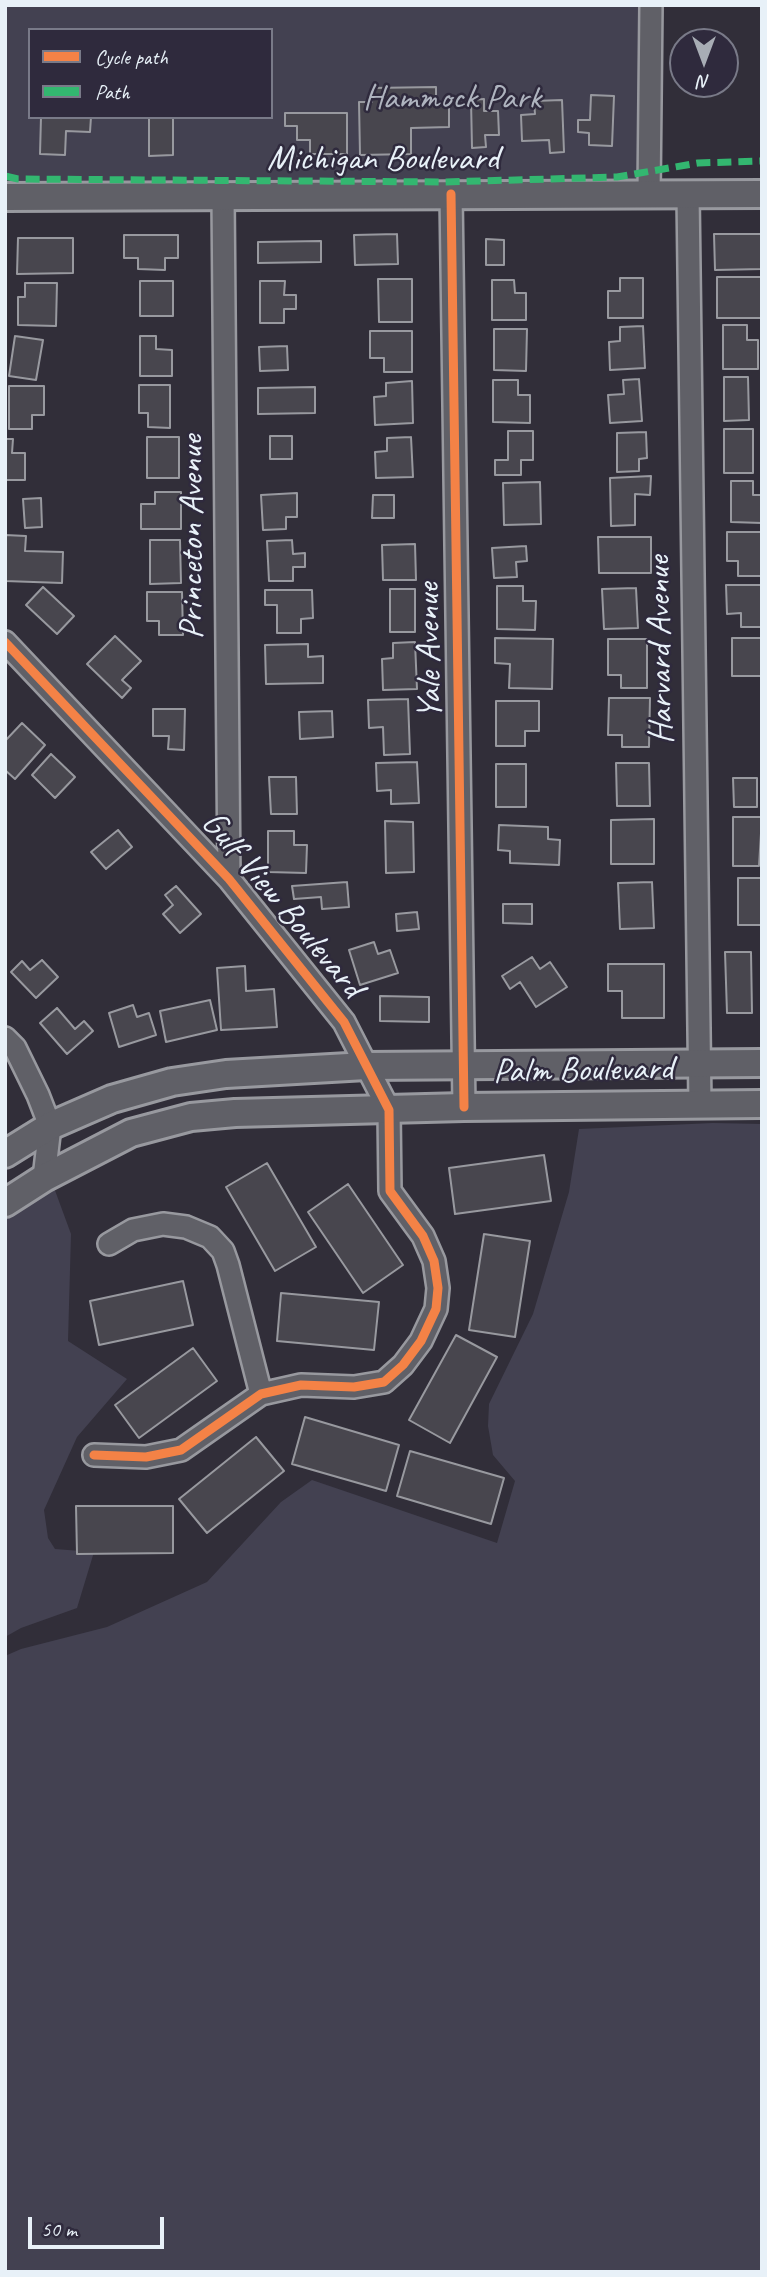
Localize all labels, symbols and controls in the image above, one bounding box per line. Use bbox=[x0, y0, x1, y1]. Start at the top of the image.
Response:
legend bbox=[28, 28, 273, 119]
north arrow bbox=[669, 28, 739, 98]
text: Cycle path bbox=[95, 44, 168, 70]
text: N bbox=[698, 70, 710, 94]
park label: Hammock Park bbox=[363, 78, 541, 120]
text: Path bbox=[95, 79, 130, 105]
street label: Michigan Boulevard bbox=[267, 139, 499, 181]
street label: Princeton Avenue bbox=[172, 435, 214, 639]
street label: Harvard Avenue bbox=[638, 555, 684, 745]
street label: Yale Avenue bbox=[408, 582, 452, 720]
street label: Gulf View Boulevard bbox=[192, 803, 372, 1007]
street label: Palm Boulevard bbox=[493, 1048, 673, 1094]
scale bar bbox=[32, 2204, 168, 2248]
text: 50 m bbox=[41, 2216, 77, 2242]

